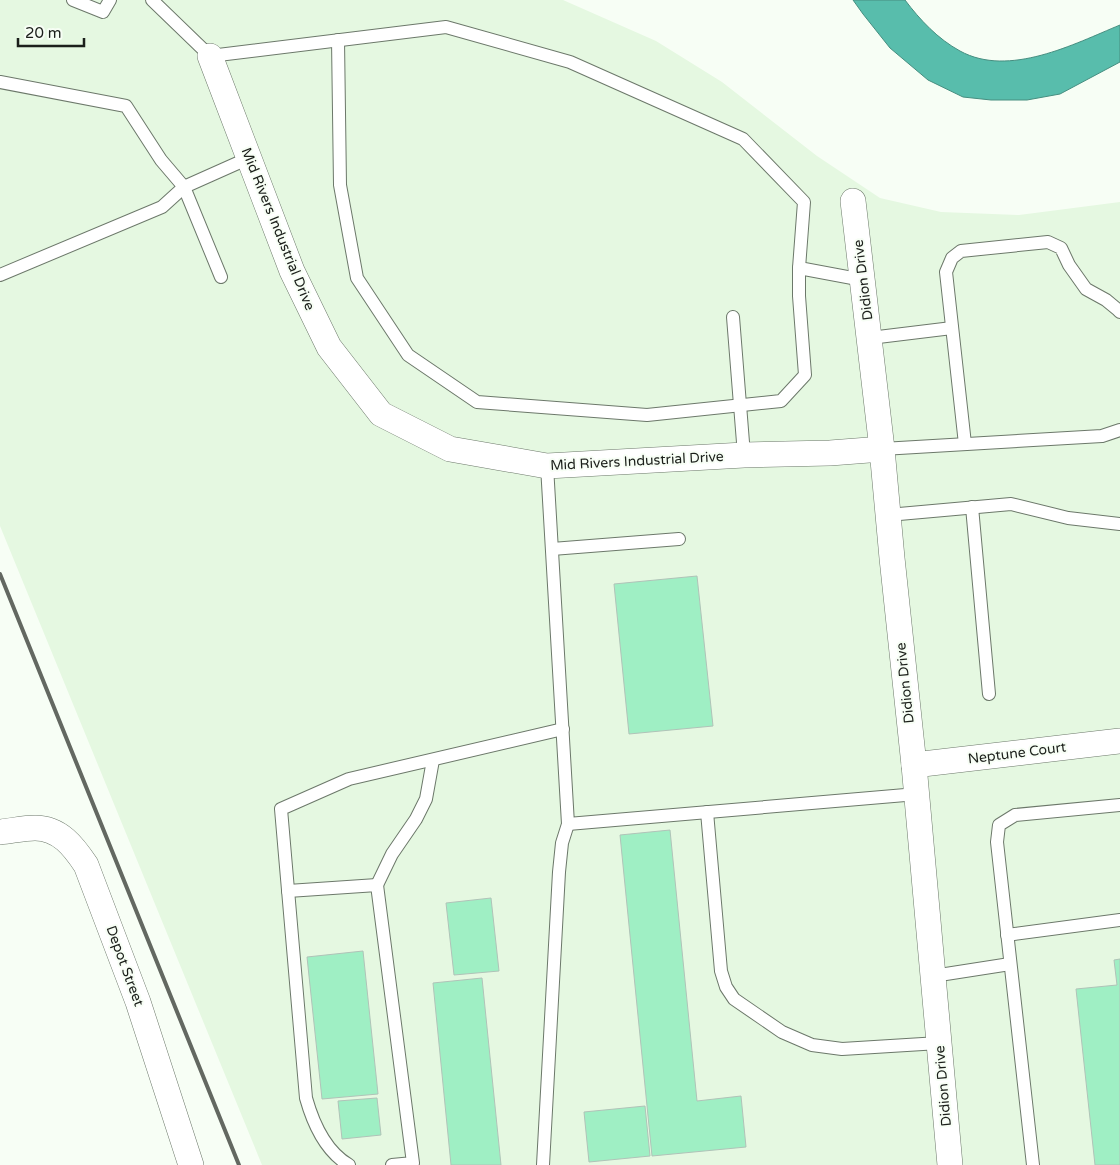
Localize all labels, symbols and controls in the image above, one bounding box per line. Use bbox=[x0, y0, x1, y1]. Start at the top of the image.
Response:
scale bar bbox=[18, 15, 84, 47]
text: 20 m bbox=[25, 24, 62, 42]
street label: Mid Rivers Industrial Drive bbox=[238, 145, 318, 313]
street label: Didion Drive bbox=[850, 239, 876, 321]
street label: Mid Rivers Industrial Drive bbox=[550, 448, 724, 474]
street label: Didion Drive bbox=[892, 642, 918, 724]
street label: Neptune Court bbox=[967, 738, 1068, 767]
street label: Depot Street bbox=[103, 923, 148, 1009]
street label: Didion Drive bbox=[931, 1045, 955, 1127]

